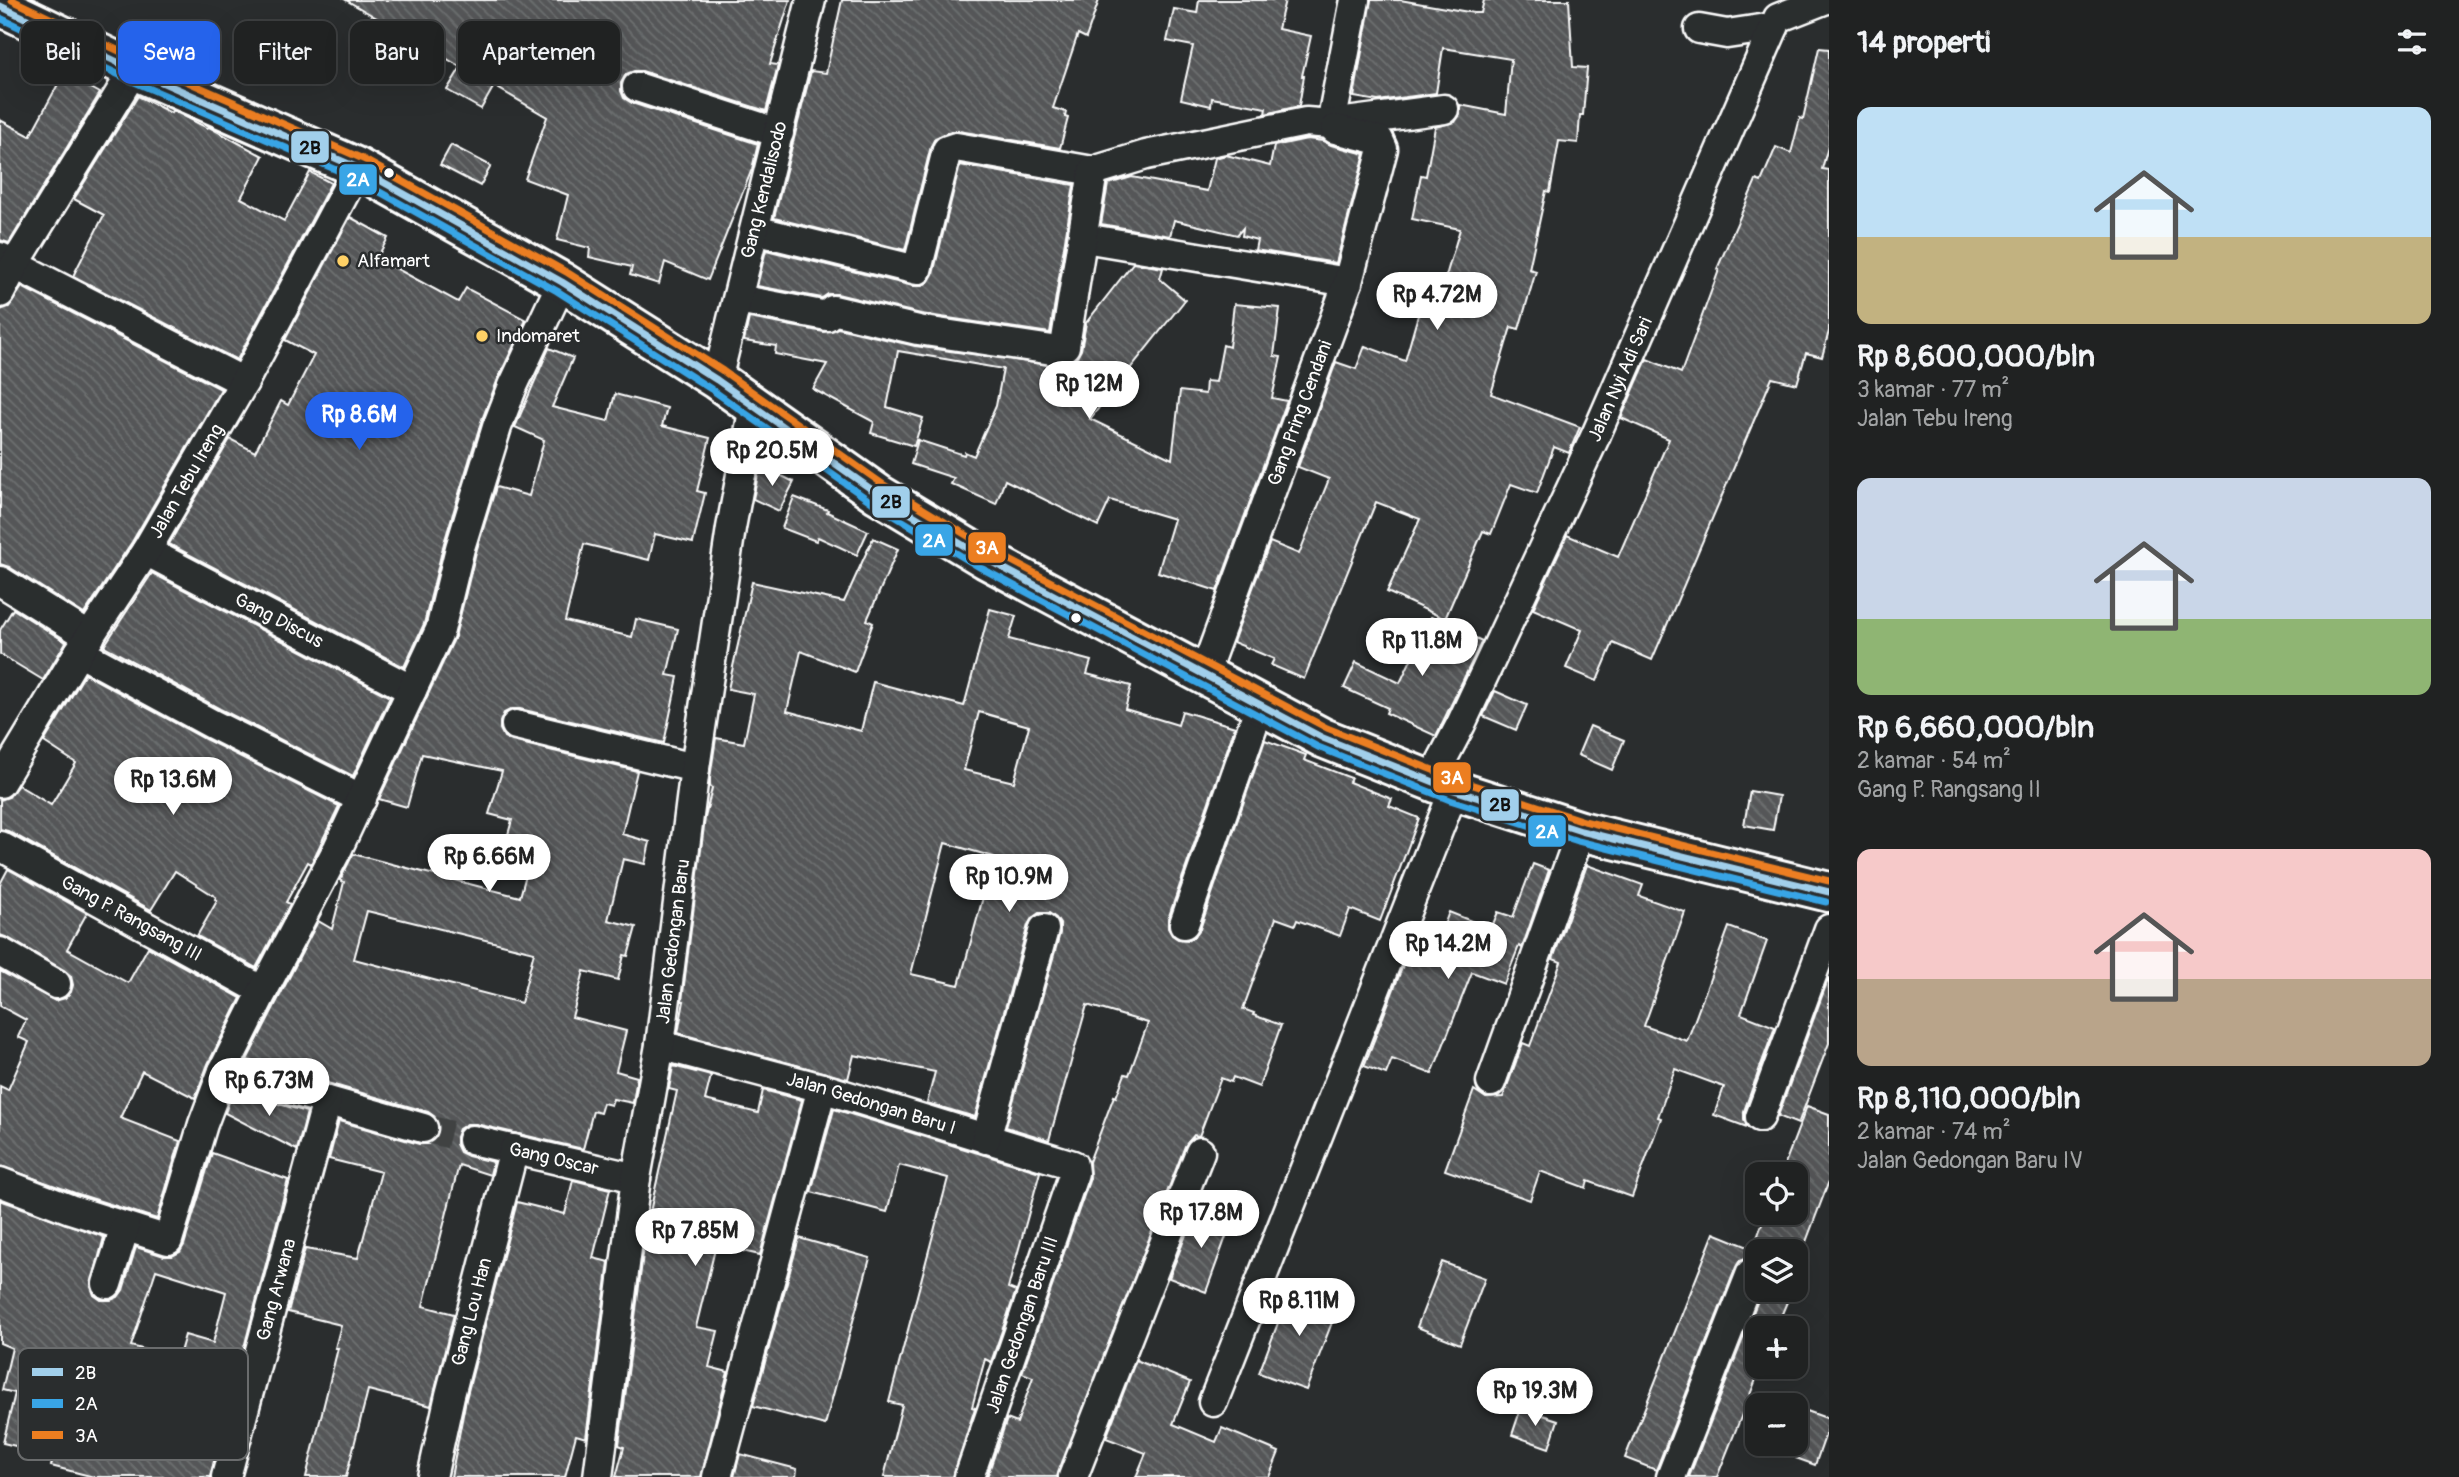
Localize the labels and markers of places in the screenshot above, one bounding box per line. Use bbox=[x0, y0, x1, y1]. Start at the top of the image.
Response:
unlabelled marker bbox=[382, 166, 396, 180]
place label: Alfamart bbox=[357, 249, 430, 273]
marker: Alfamart bbox=[335, 253, 351, 269]
pin: Rp 4.72M bbox=[1365, 272, 1509, 332]
place label: Indomaret bbox=[496, 324, 580, 348]
marker: Indomaret bbox=[474, 328, 490, 344]
pin: Rp 12M bbox=[1032, 362, 1146, 421]
pin: Rp 8.6M bbox=[294, 392, 424, 452]
pin: Rp 20.5M bbox=[700, 428, 844, 488]
unlabelled marker bbox=[1069, 611, 1083, 625]
pin: Rp 11.8M bbox=[1350, 618, 1494, 678]
pin: Rp 13.6M bbox=[101, 758, 245, 817]
pin: Rp 6.66M bbox=[417, 834, 561, 894]
pin: Rp 10.9M bbox=[937, 855, 1081, 914]
pin: Rp 14.2M bbox=[1376, 922, 1520, 981]
pin: Rp 6.73M bbox=[197, 1058, 341, 1118]
pin: Rp 17.8M bbox=[1129, 1190, 1273, 1250]
pin: Rp 7.85M bbox=[623, 1208, 767, 1268]
pin: Rp 8.11M bbox=[1227, 1278, 1371, 1338]
pin: Rp 19.3M bbox=[1463, 1368, 1607, 1428]

